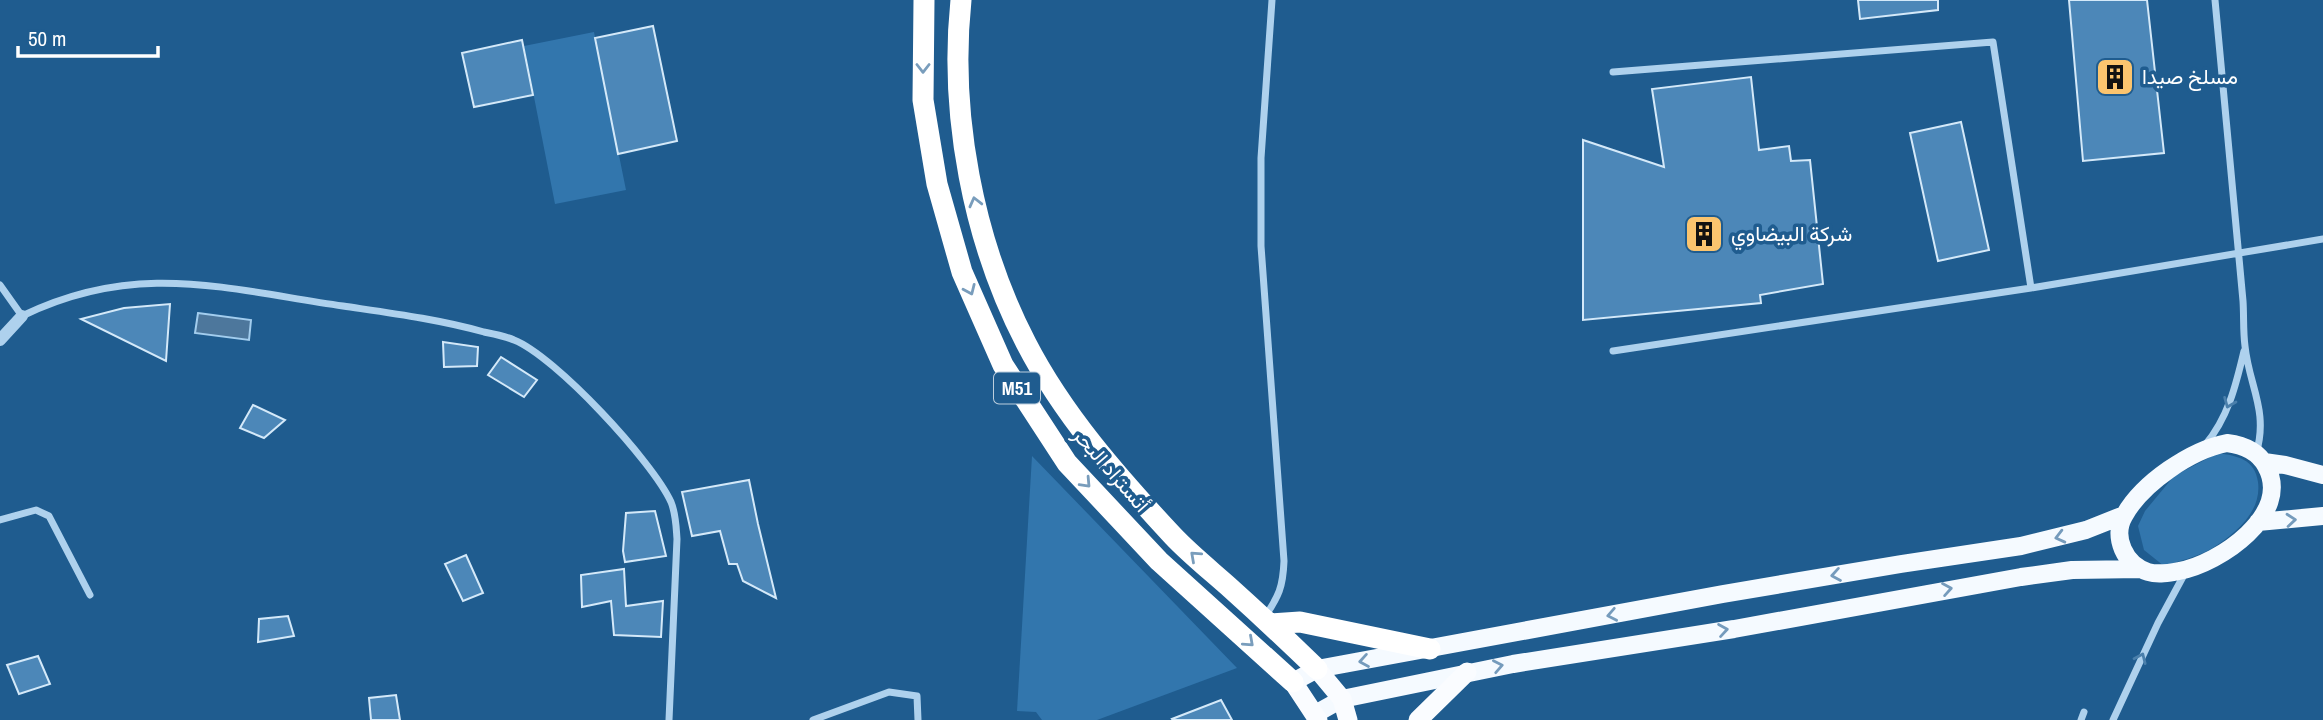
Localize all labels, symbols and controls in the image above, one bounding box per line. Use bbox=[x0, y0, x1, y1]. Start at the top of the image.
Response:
scale bar bbox=[18, 14, 158, 58]
text: 50 m bbox=[28, 24, 66, 53]
building icon: مسلخ صيدا bbox=[2094, 56, 2136, 98]
place label: مسلخ صيدا bbox=[2142, 62, 2238, 91]
one-way arrow bbox=[915, 63, 931, 74]
one-way arrow bbox=[969, 196, 983, 208]
building icon: شركة البيضاوي bbox=[1683, 213, 1725, 255]
place label: شركة البيضاوي bbox=[1731, 219, 1852, 251]
one-way arrow bbox=[962, 282, 976, 295]
road number: M51 bbox=[994, 372, 1040, 404]
one-way arrow bbox=[2224, 396, 2238, 408]
street label: أتستراد البحر bbox=[1066, 420, 1156, 518]
one-way arrow bbox=[1078, 475, 1090, 488]
one-way arrow bbox=[2286, 513, 2297, 528]
one-way arrow bbox=[2054, 529, 2066, 543]
one-way arrow bbox=[1190, 552, 1203, 564]
one-way arrow bbox=[1830, 567, 1842, 582]
one-way arrow bbox=[1941, 583, 1953, 598]
one-way arrow bbox=[1606, 607, 1618, 622]
one-way arrow bbox=[1717, 623, 1729, 638]
one-way arrow bbox=[1241, 634, 1254, 646]
one-way arrow bbox=[1358, 653, 1370, 668]
one-way arrow bbox=[2133, 653, 2147, 665]
one-way arrow bbox=[1492, 660, 1504, 675]

